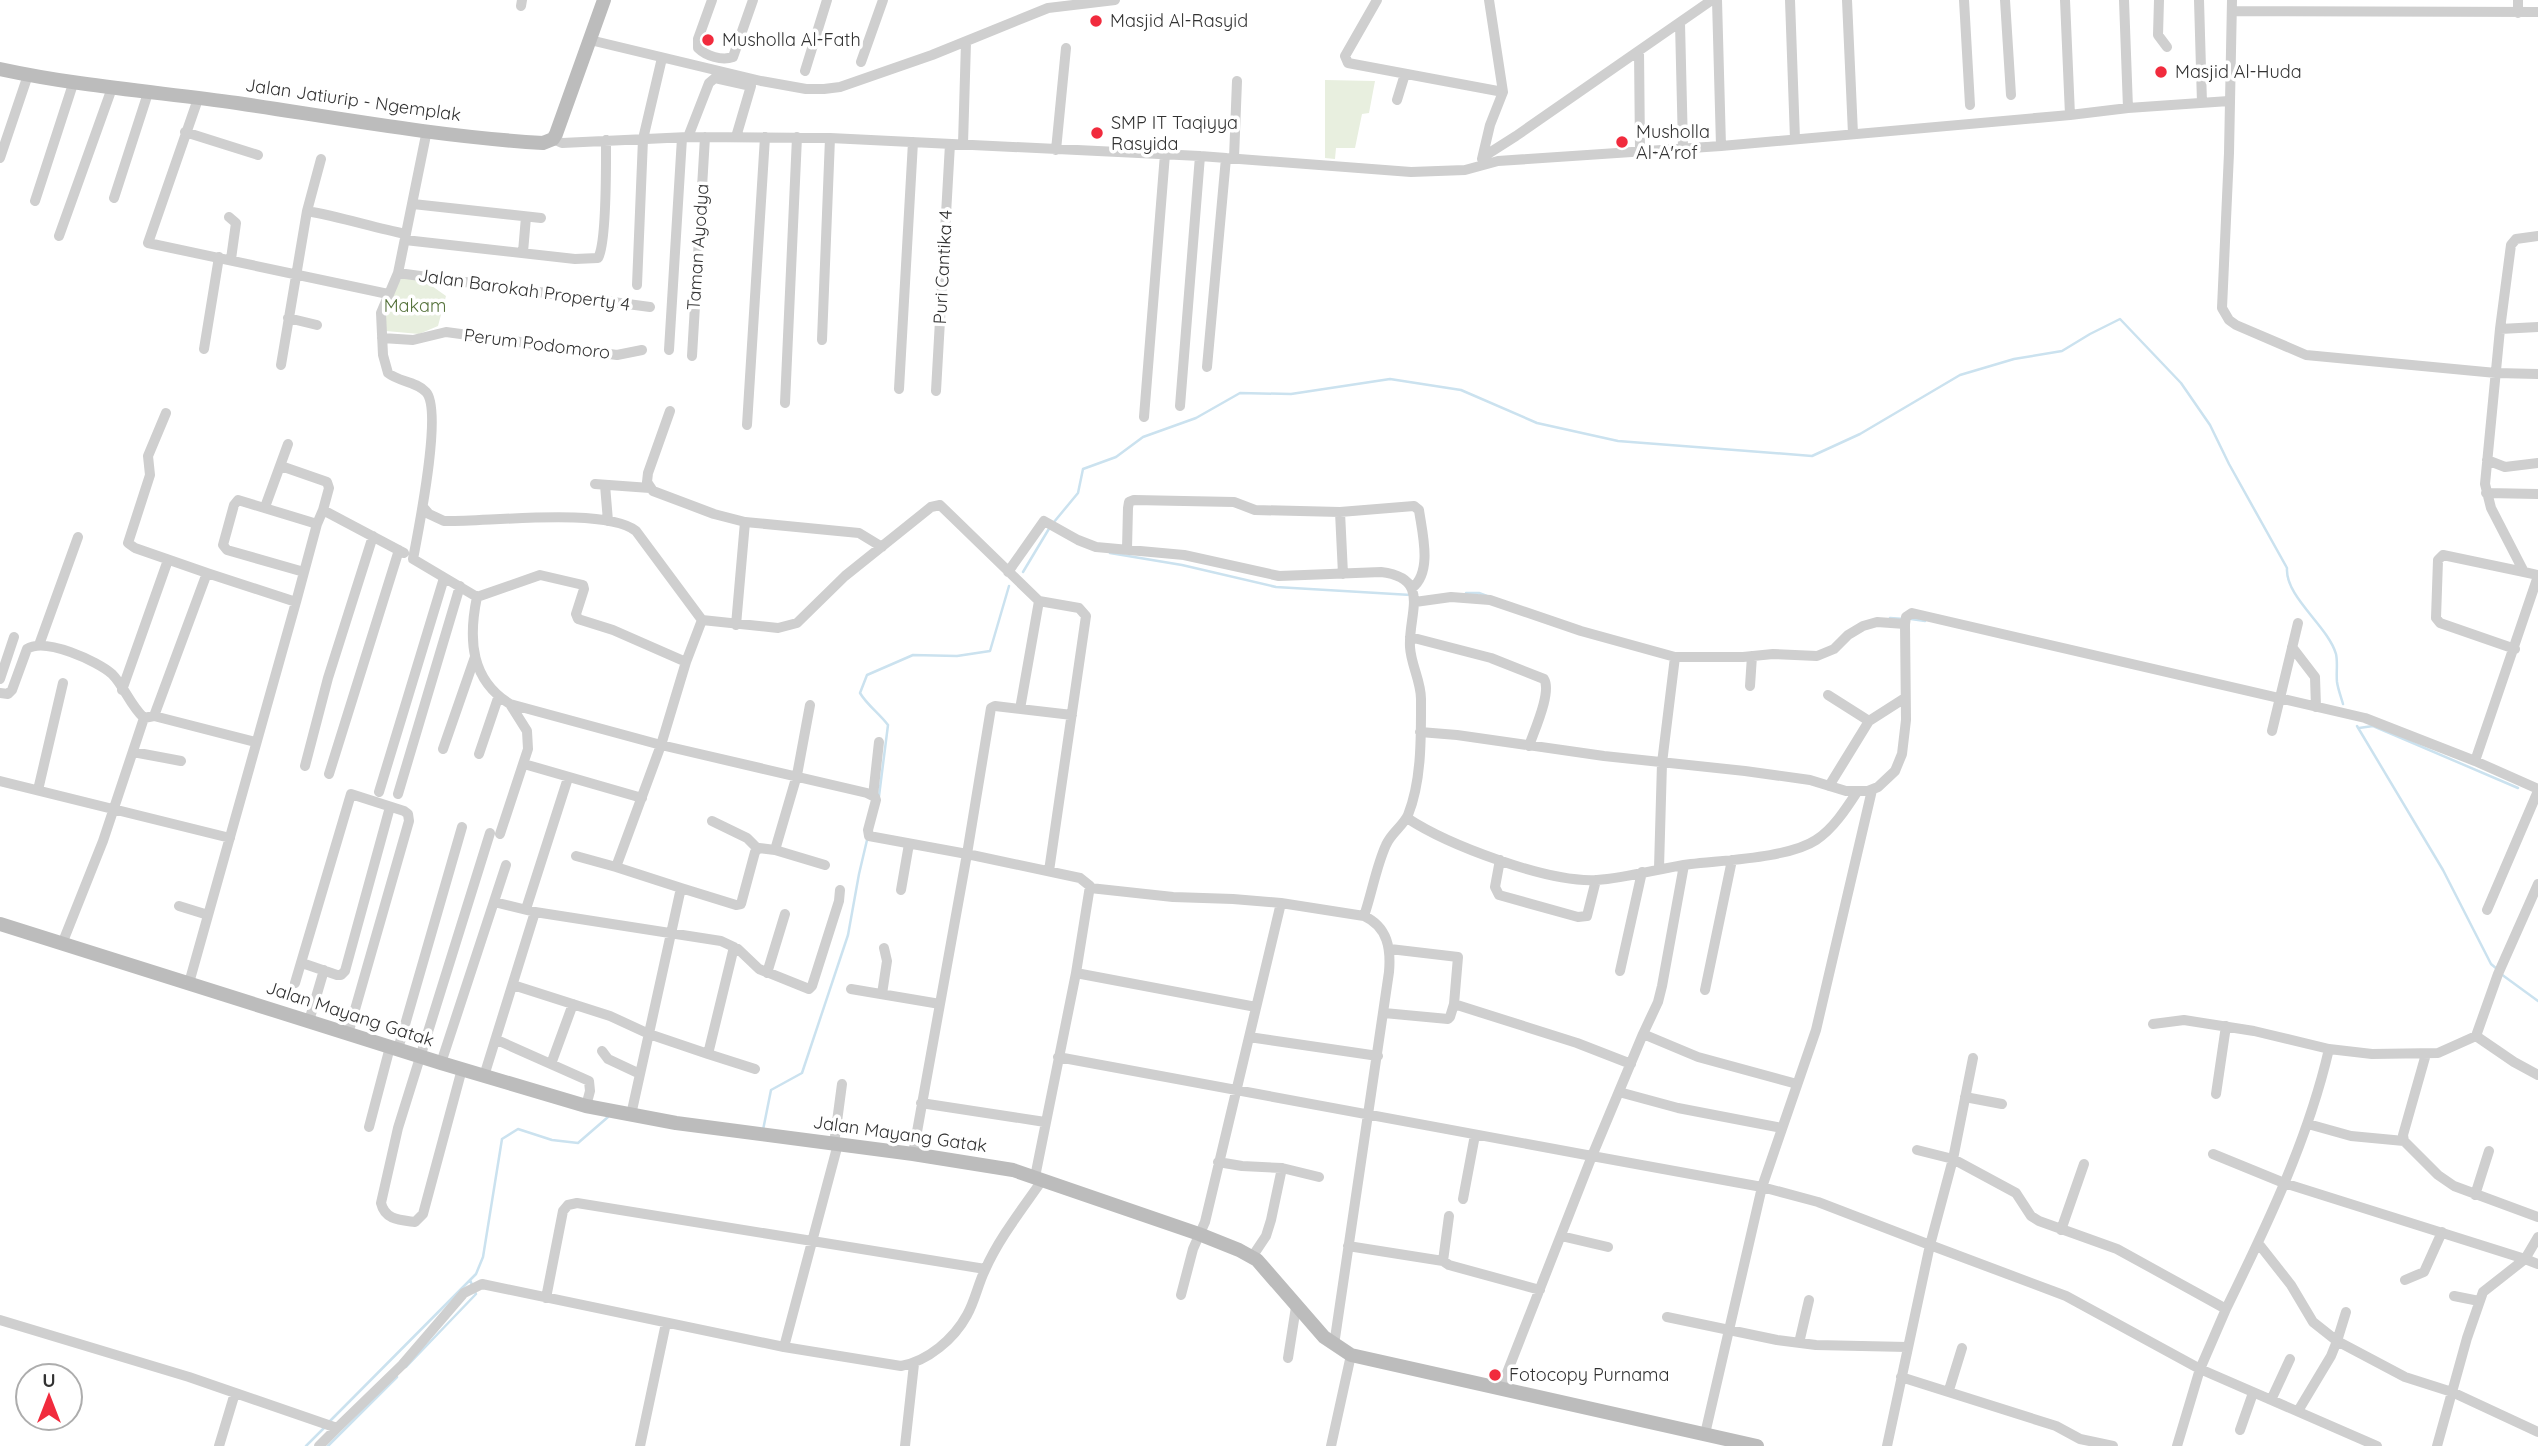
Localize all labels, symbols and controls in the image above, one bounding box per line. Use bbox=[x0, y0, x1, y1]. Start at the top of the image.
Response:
place label: Masjid Al-Rasyid bbox=[1110, 9, 1248, 32]
marker: Masjid Al-Rasyid bbox=[1088, 13, 1104, 29]
place label: Musholla Al-Fath bbox=[722, 28, 861, 51]
marker: Musholla Al-Fath bbox=[700, 32, 716, 48]
place label: Masjid Al-Huda bbox=[2175, 60, 2302, 83]
marker: Masjid Al-Huda bbox=[2153, 64, 2169, 80]
street label: Jalan Jatiurip - Ngemplak bbox=[244, 73, 462, 126]
place label: SMP IT Taqiyya Rasyida bbox=[1111, 111, 1238, 155]
place label: Musholla Al-A'rof bbox=[1636, 120, 1710, 164]
marker: SMP IT Taqiyya Rasyida bbox=[1089, 125, 1105, 141]
marker: Musholla Al-A'rof bbox=[1614, 134, 1630, 150]
street label: Taman Ayodya bbox=[682, 183, 713, 311]
street label: Puri Cantika 4 bbox=[928, 209, 957, 325]
street label: Jalan Barokah Property 4 bbox=[416, 263, 632, 316]
park label: Makam bbox=[384, 294, 446, 317]
street label: Perum Podomoro bbox=[463, 323, 611, 364]
street label: Jalan Mayang Gatak bbox=[263, 975, 437, 1052]
street label: Jalan Mayang Gatak bbox=[812, 1110, 988, 1157]
north arrow bbox=[14, 1362, 84, 1432]
place label: Fotocopy Purnama bbox=[1509, 1363, 1669, 1386]
marker: Fotocopy Purnama bbox=[1487, 1367, 1503, 1383]
text: U bbox=[42, 1368, 56, 1392]

